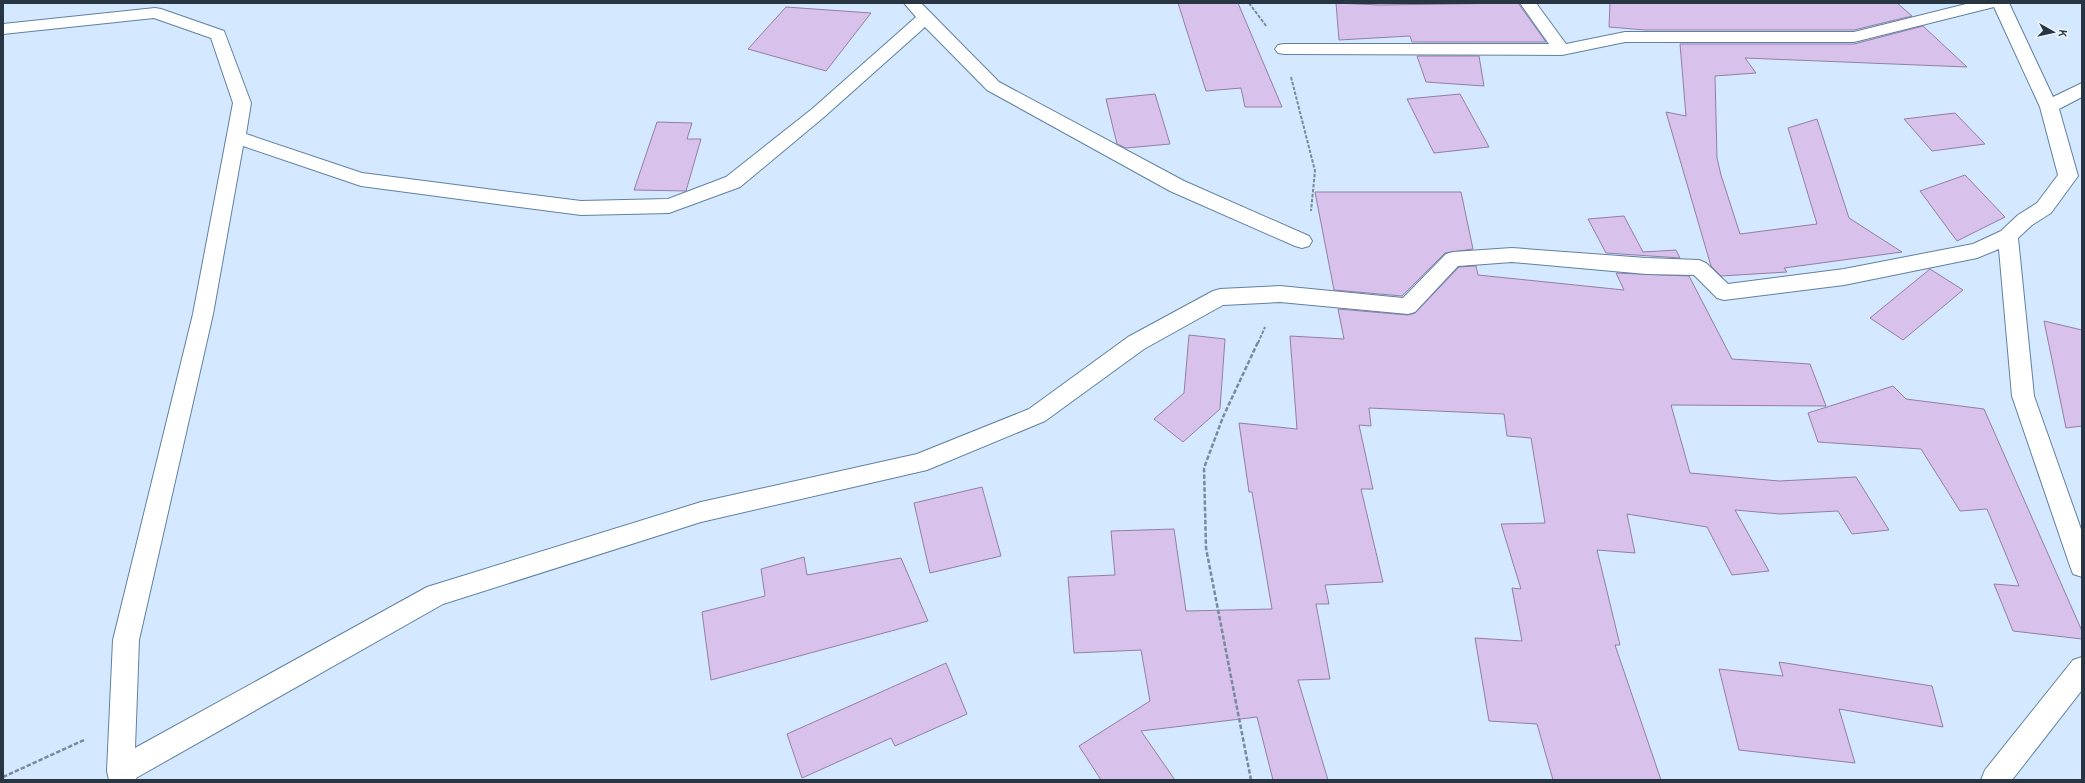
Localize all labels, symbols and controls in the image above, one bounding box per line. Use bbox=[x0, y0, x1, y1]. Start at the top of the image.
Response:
north arrow bbox=[2033, 12, 2073, 52]
text: K bbox=[2054, 28, 2069, 38]

